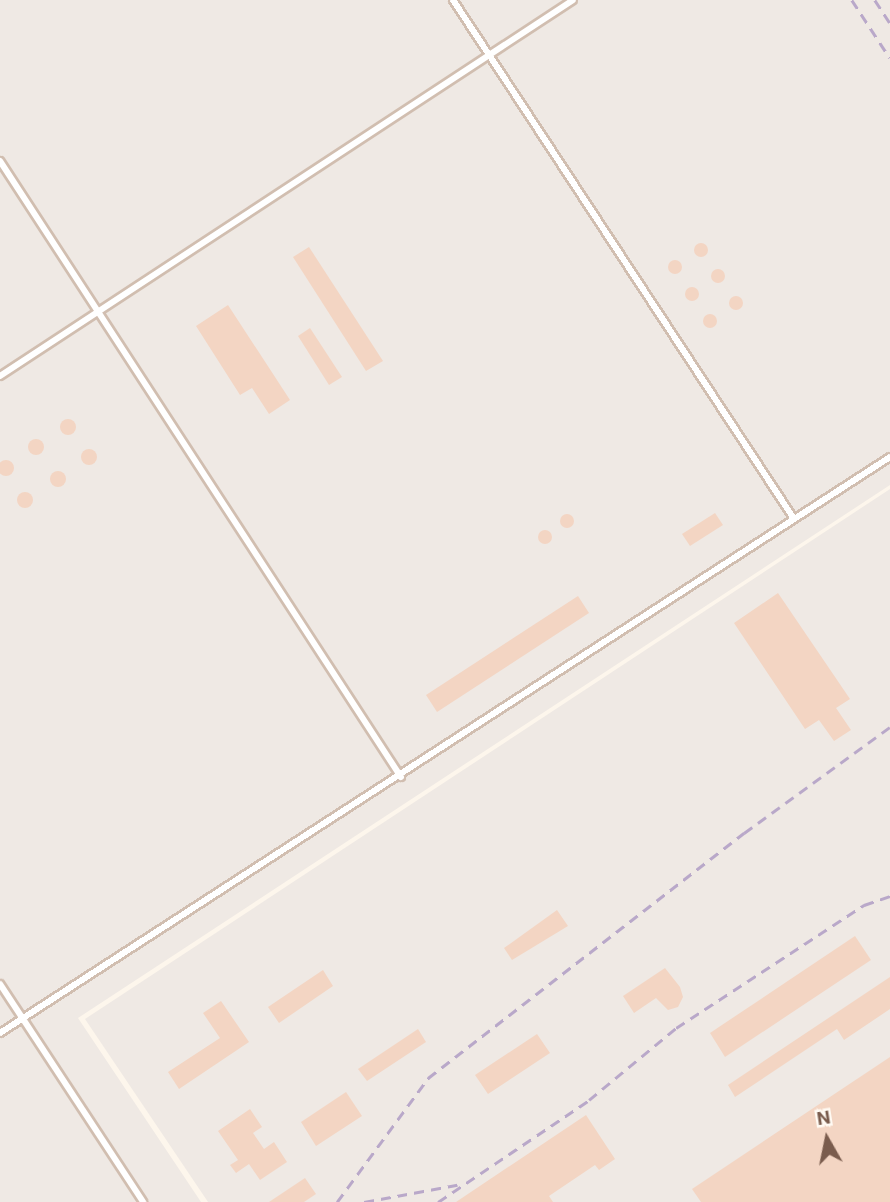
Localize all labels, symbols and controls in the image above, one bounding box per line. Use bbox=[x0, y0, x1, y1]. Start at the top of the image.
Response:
north arrow bbox=[792, 1104, 862, 1174]
text: N bbox=[815, 1105, 832, 1130]

